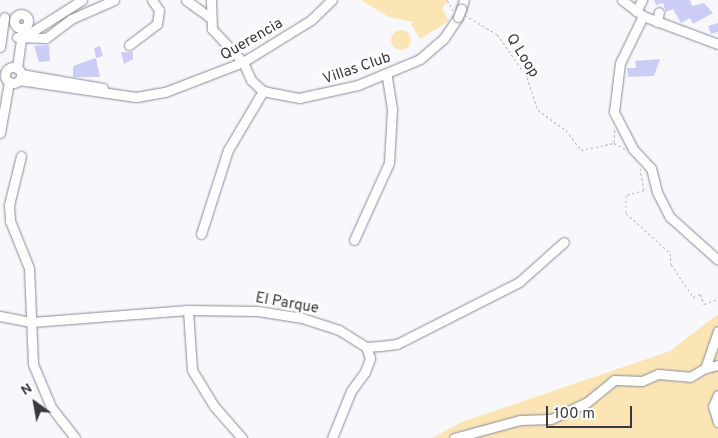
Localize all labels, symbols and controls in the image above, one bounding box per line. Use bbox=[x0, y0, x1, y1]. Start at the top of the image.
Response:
street label: Querencia bbox=[218, 15, 286, 65]
street label: Q Loop bbox=[502, 31, 542, 81]
street label: Villas Club bbox=[321, 49, 393, 89]
street label: El Parque bbox=[254, 290, 320, 318]
north arrow bbox=[10, 378, 60, 428]
text: N bbox=[18, 380, 36, 400]
scale bar bbox=[548, 396, 634, 428]
text: 100 m bbox=[554, 405, 595, 424]

